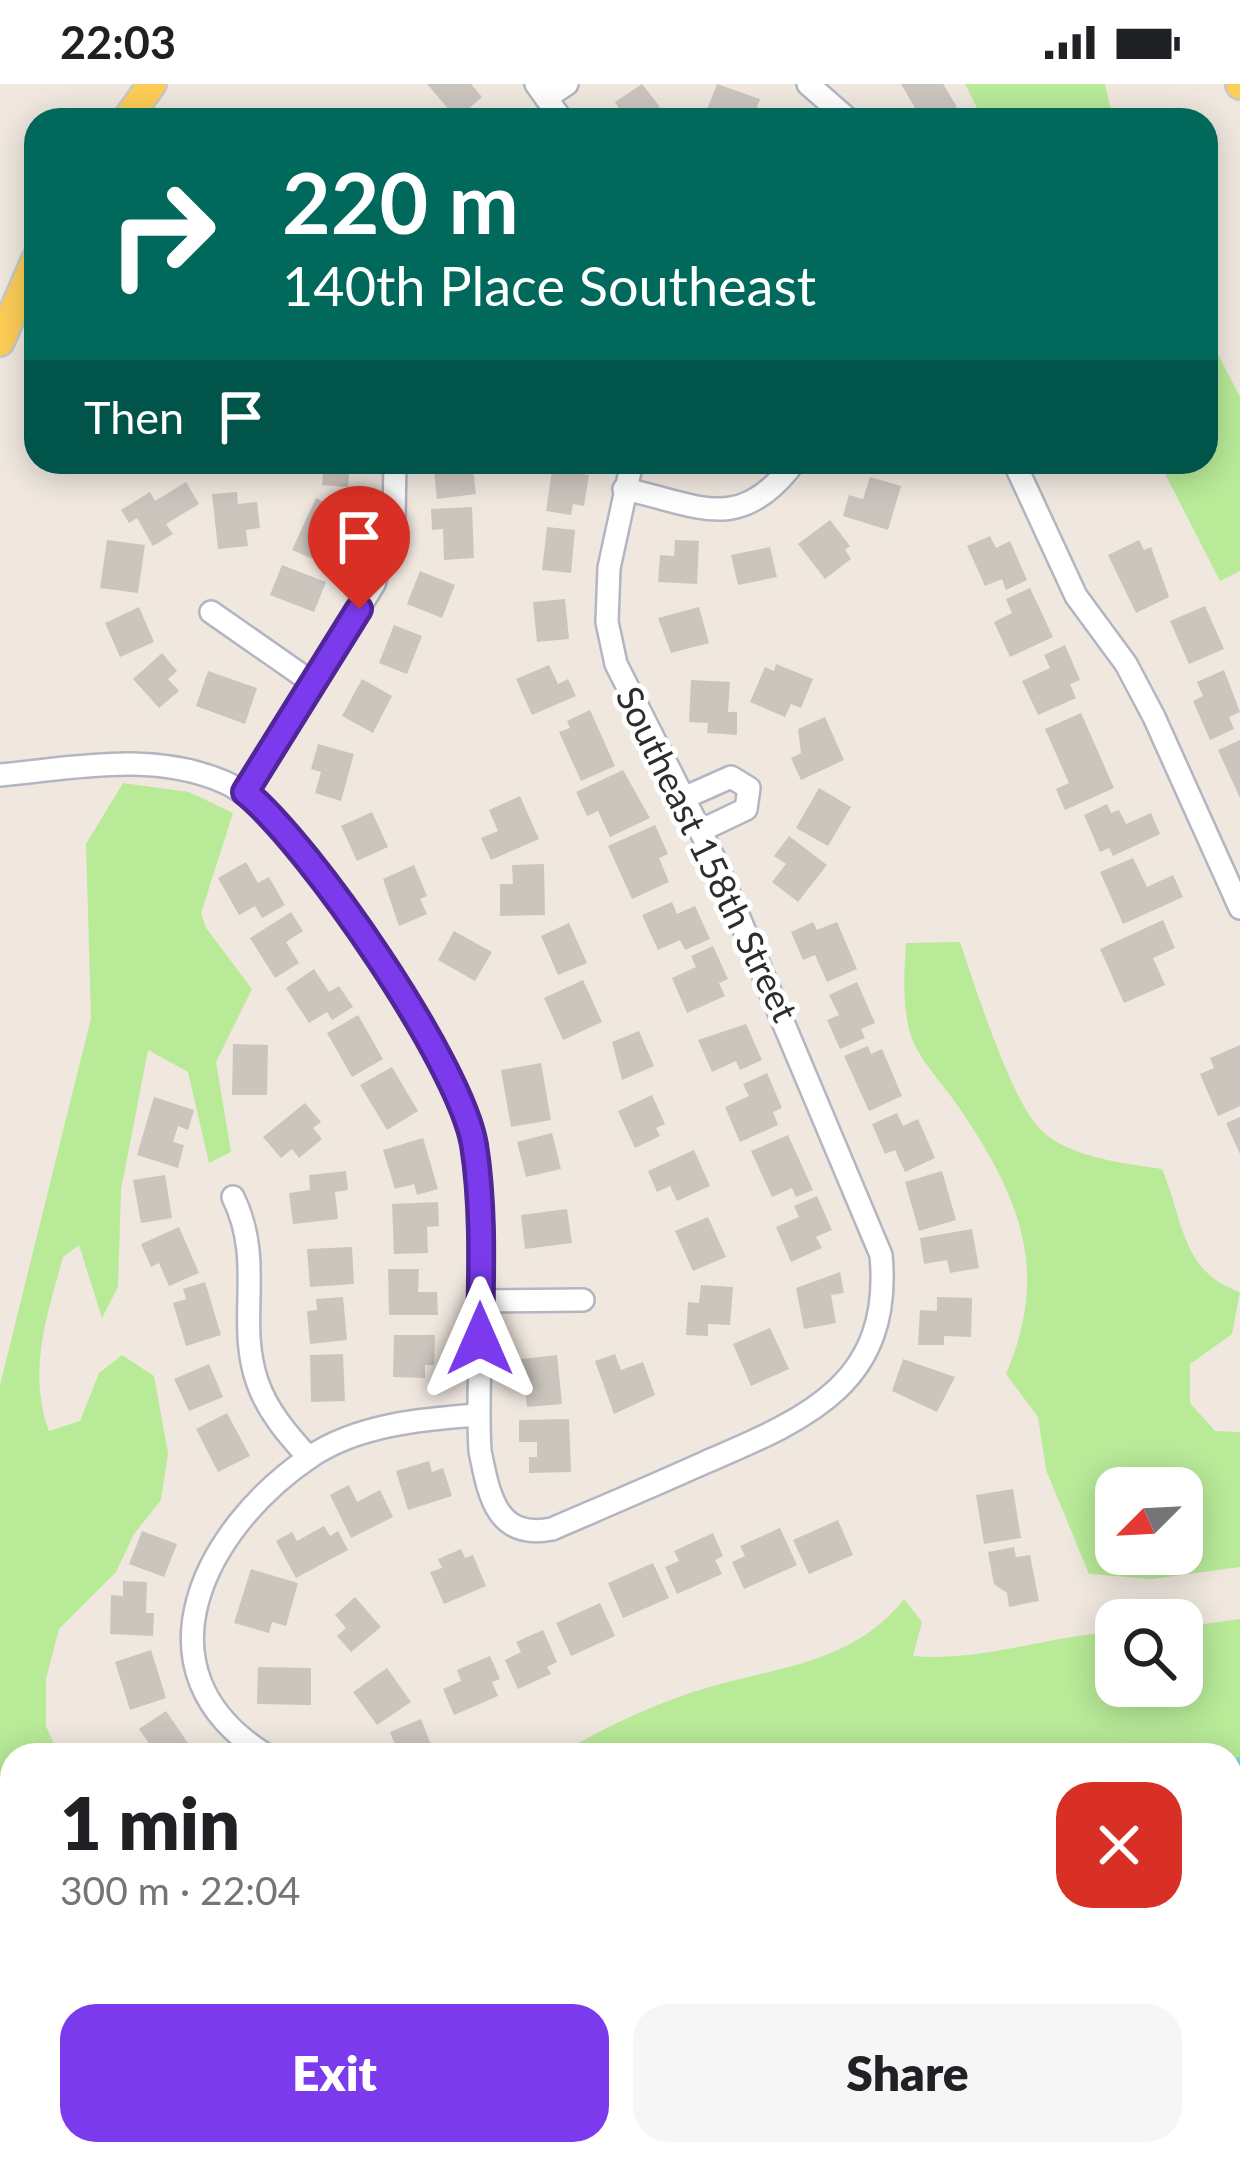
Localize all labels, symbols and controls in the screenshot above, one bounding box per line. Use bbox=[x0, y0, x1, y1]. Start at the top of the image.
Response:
text: 22:03 bbox=[60, 15, 176, 69]
text: 220 m bbox=[282, 151, 519, 252]
icon: right bbox=[84, 156, 240, 312]
text: 140th Place Southeast bbox=[282, 253, 816, 318]
icon: arrive bbox=[208, 384, 274, 450]
text: Then bbox=[84, 390, 184, 444]
pin bbox=[308, 486, 410, 609]
icon: arrive bbox=[326, 504, 392, 570]
street label: Southeast 158th Street bbox=[608, 679, 808, 1028]
position arrow bbox=[417, 1276, 543, 1402]
north arrow bbox=[1095, 1467, 1203, 1575]
map controls bbox=[1095, 1467, 1203, 1707]
button: search bbox=[1095, 1599, 1203, 1707]
text: 1 min bbox=[60, 1779, 240, 1865]
button: close bbox=[1056, 1782, 1182, 1908]
text: 300 m · 22:04 bbox=[60, 1867, 300, 1913]
button: Exit bbox=[60, 2004, 609, 2142]
button: Share bbox=[633, 2004, 1182, 2142]

